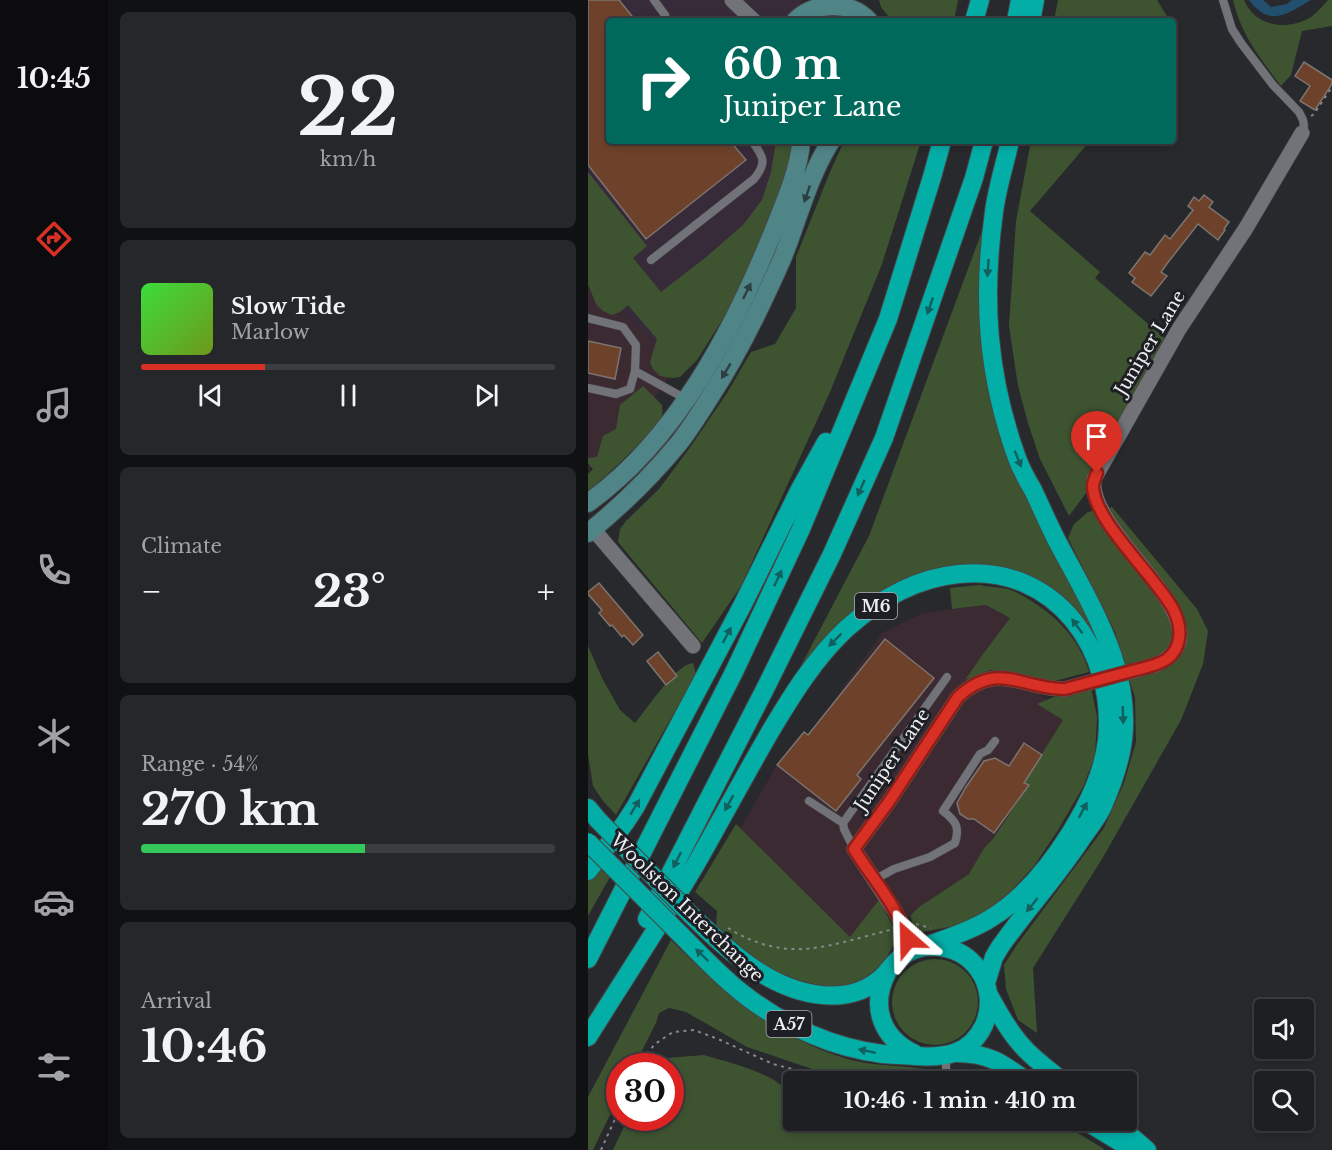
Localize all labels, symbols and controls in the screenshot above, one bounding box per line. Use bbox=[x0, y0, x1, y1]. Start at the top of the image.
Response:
text: 60 m bbox=[723, 38, 841, 90]
icon: right bbox=[624, 42, 702, 120]
text: 22 bbox=[297, 59, 399, 156]
text: 10:45 bbox=[17, 62, 91, 95]
text: Juniper Lane bbox=[723, 90, 901, 123]
text: km/h bbox=[320, 147, 376, 171]
one-way arrow bbox=[801, 185, 811, 203]
icon: directions bbox=[33, 218, 75, 260]
one-way arrow bbox=[983, 258, 993, 277]
one-way arrow bbox=[742, 282, 752, 299]
street label: Juniper Lane bbox=[1109, 286, 1190, 401]
text: Slow Tide bbox=[231, 293, 346, 320]
one-way arrow bbox=[924, 297, 934, 315]
text: Marlow bbox=[231, 320, 310, 344]
one-way arrow bbox=[721, 363, 731, 380]
icon: previous bbox=[194, 379, 227, 412]
icon: pause bbox=[332, 379, 365, 412]
icon: next bbox=[470, 379, 503, 412]
icon: music bbox=[33, 384, 75, 426]
pin bbox=[1071, 411, 1122, 473]
icon: arrive bbox=[1080, 420, 1113, 453]
one-way arrow bbox=[1014, 450, 1023, 468]
one-way arrow bbox=[857, 480, 866, 497]
text: Climate bbox=[141, 534, 222, 558]
icon: phone bbox=[33, 549, 75, 591]
text: 23° bbox=[313, 563, 386, 619]
one-way arrow bbox=[774, 569, 783, 586]
text: − bbox=[141, 571, 162, 612]
text: + bbox=[537, 571, 555, 612]
road number: M6 bbox=[855, 593, 897, 619]
one-way arrow bbox=[1071, 619, 1083, 635]
one-way arrow bbox=[721, 626, 731, 644]
one-way arrow bbox=[829, 633, 843, 647]
street label: Juniper Lane bbox=[849, 705, 934, 817]
one-way arrow bbox=[1118, 705, 1128, 724]
icon: climate bbox=[33, 715, 75, 757]
text: Range · 54% bbox=[141, 752, 259, 776]
text: 270 km bbox=[141, 781, 319, 837]
one-way arrow bbox=[725, 795, 735, 812]
one-way arrow bbox=[629, 799, 640, 815]
one-way arrow bbox=[1078, 802, 1088, 819]
street label: Woolston Interchange bbox=[605, 828, 768, 987]
one-way arrow bbox=[673, 851, 683, 869]
icon: car bbox=[33, 881, 75, 923]
one-way arrow bbox=[1025, 897, 1038, 913]
position arrow bbox=[876, 907, 940, 971]
one-way arrow bbox=[694, 948, 709, 962]
text: Arrival bbox=[141, 989, 212, 1013]
map controls bbox=[1254, 999, 1314, 1131]
button: sound bbox=[1254, 999, 1314, 1059]
road number: A57 bbox=[766, 1011, 812, 1037]
text: 10:46 bbox=[141, 1018, 268, 1074]
icon: filters bbox=[33, 1046, 75, 1088]
one-way arrow bbox=[858, 1046, 877, 1055]
speed limit sign: 30 bbox=[606, 1053, 684, 1131]
button: search bbox=[1254, 1071, 1314, 1131]
text: 10:46 · 1 min · 410 m bbox=[844, 1087, 1076, 1114]

